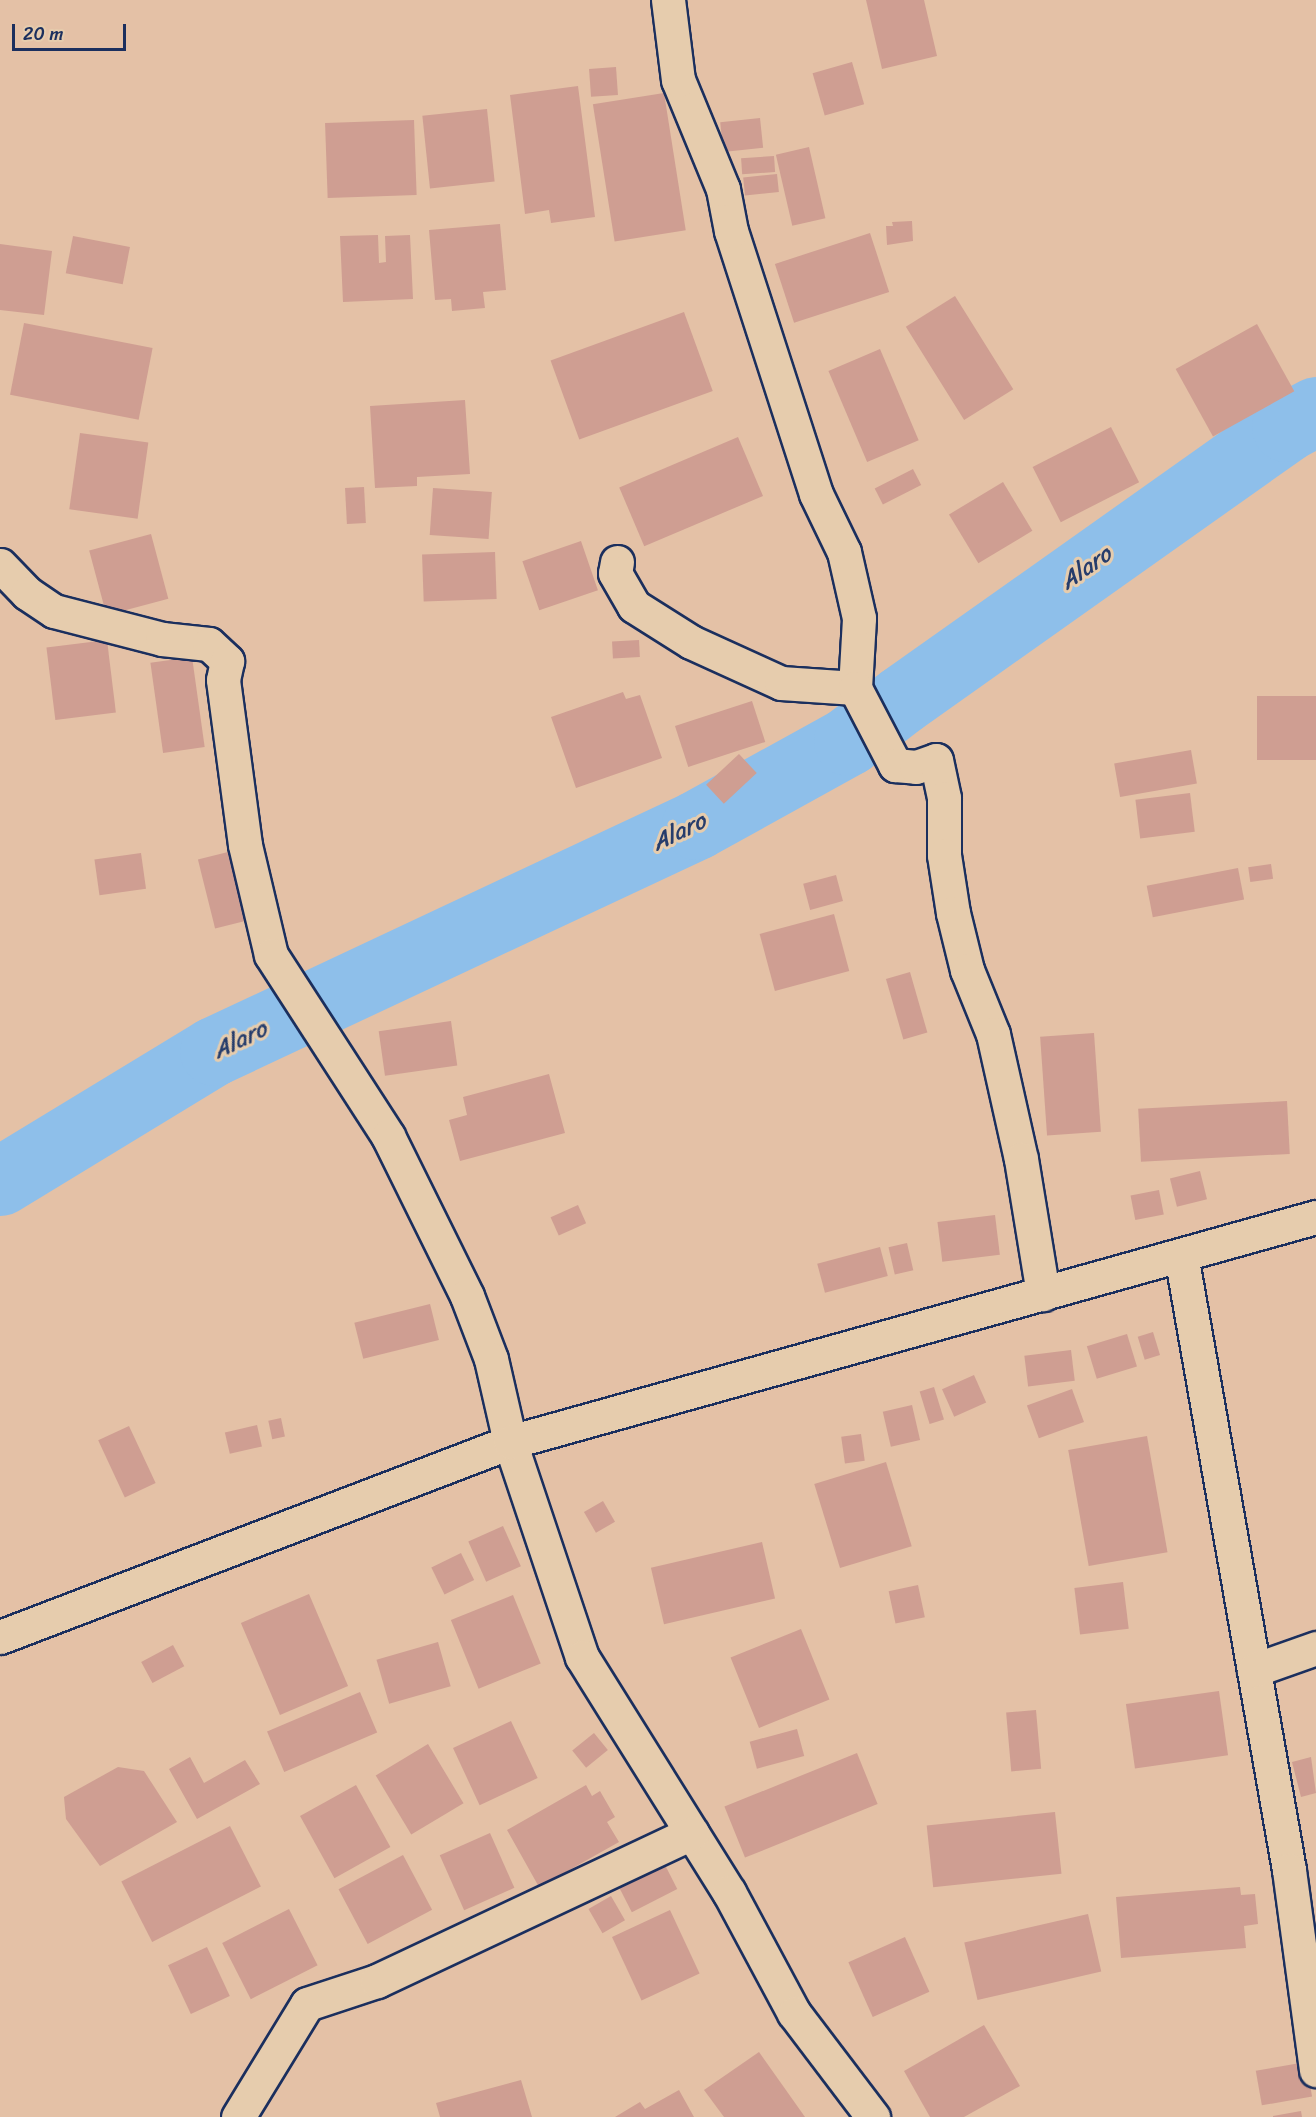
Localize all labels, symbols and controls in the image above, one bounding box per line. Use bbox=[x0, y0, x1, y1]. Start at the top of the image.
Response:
scale bar bbox=[15, 12, 129, 50]
text: 20 m bbox=[23, 18, 63, 50]
water label: Alaro bbox=[1055, 540, 1117, 596]
water label: Alaro bbox=[647, 807, 711, 857]
water label: Alaro bbox=[208, 1015, 272, 1065]

